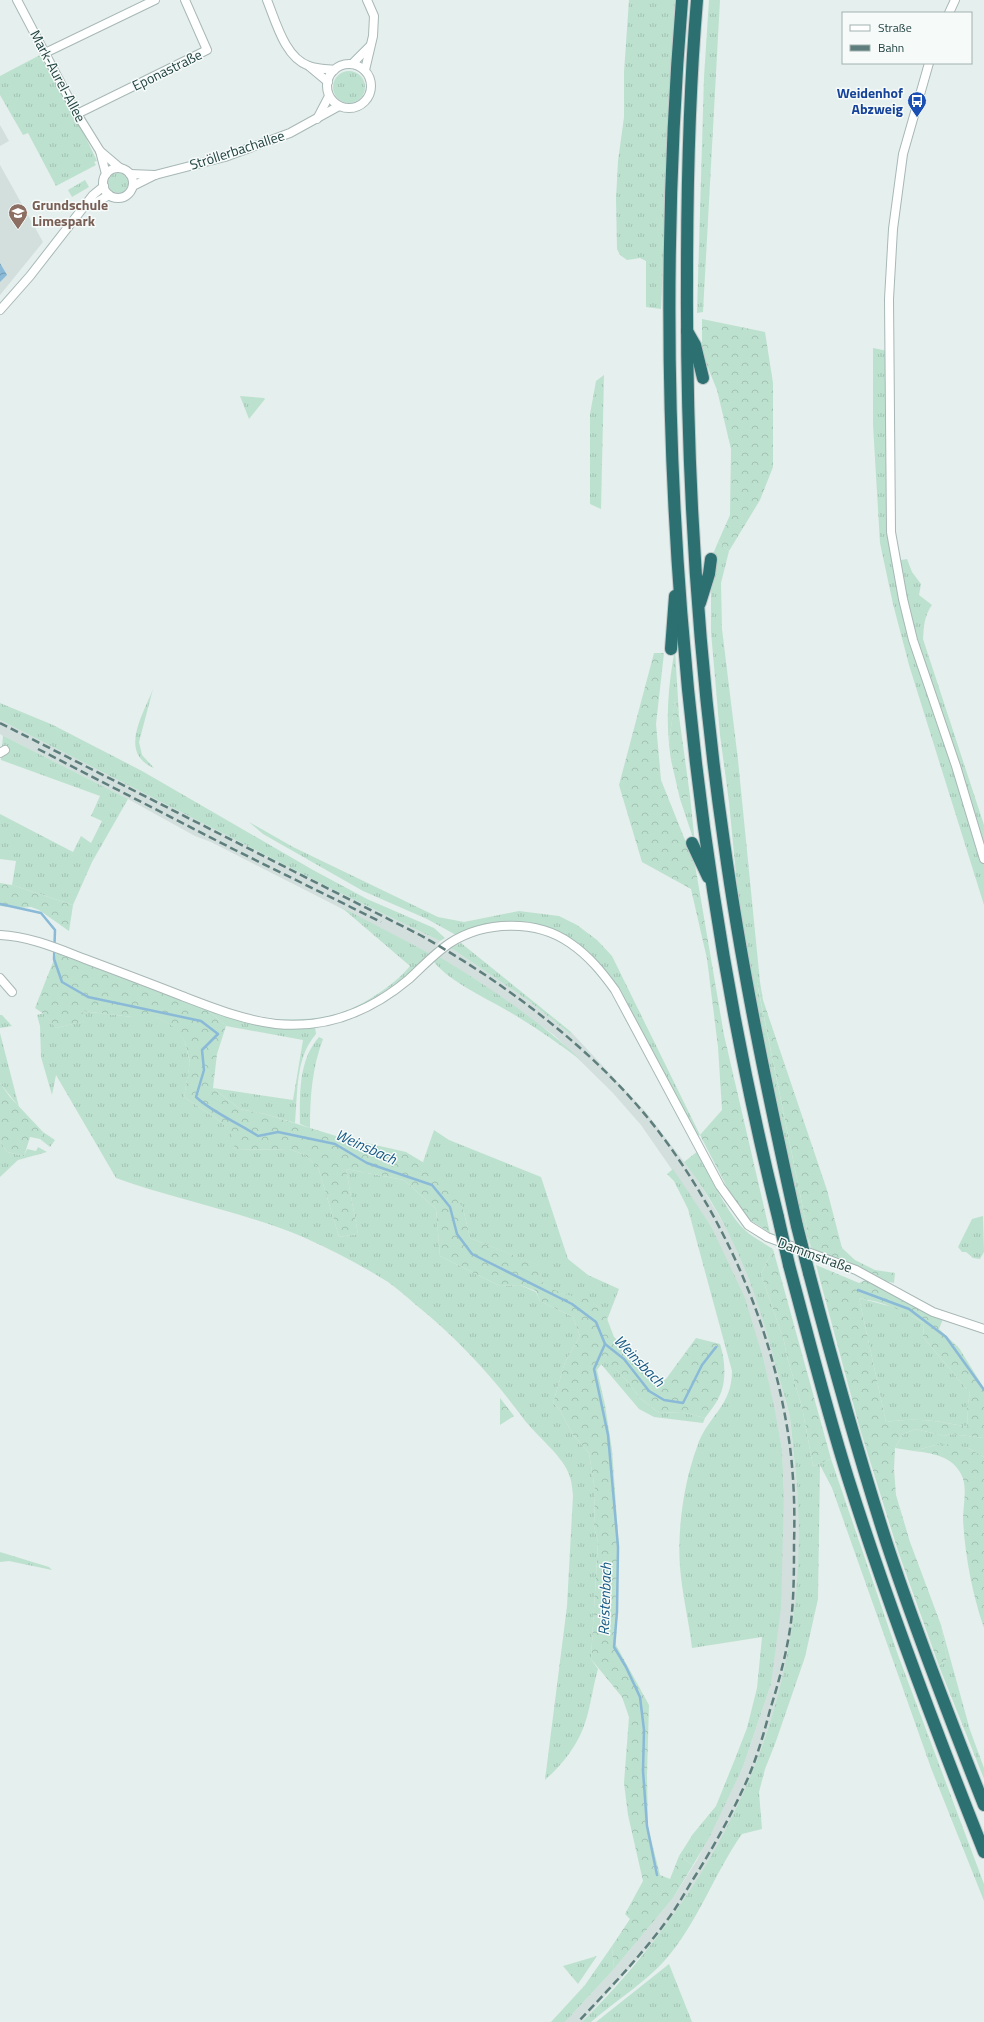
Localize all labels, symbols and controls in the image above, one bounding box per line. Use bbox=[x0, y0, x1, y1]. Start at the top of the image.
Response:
legend bbox=[842, 12, 972, 64]
text: Straße bbox=[878, 18, 912, 37]
street label: Mark-Aurel-Allee bbox=[25, 26, 92, 126]
text: Bahn bbox=[878, 38, 904, 57]
street label: Eponastraße bbox=[128, 44, 205, 96]
place label: Weidenhof Abzweig bbox=[837, 82, 904, 119]
bus stop icon: Weidenhof Abzweig bbox=[906, 90, 928, 118]
street label: Ströllerbachallee bbox=[187, 124, 287, 175]
place label: Grundschule Limespark bbox=[32, 194, 108, 231]
school or university icon: Grundschule Limespark bbox=[7, 202, 29, 230]
water label: Weinsbach bbox=[332, 1123, 401, 1170]
street label: Dammstraße bbox=[775, 1231, 855, 1278]
water label: Weinsbach bbox=[609, 1329, 670, 1392]
water label: Reistenbach bbox=[592, 1562, 617, 1636]

